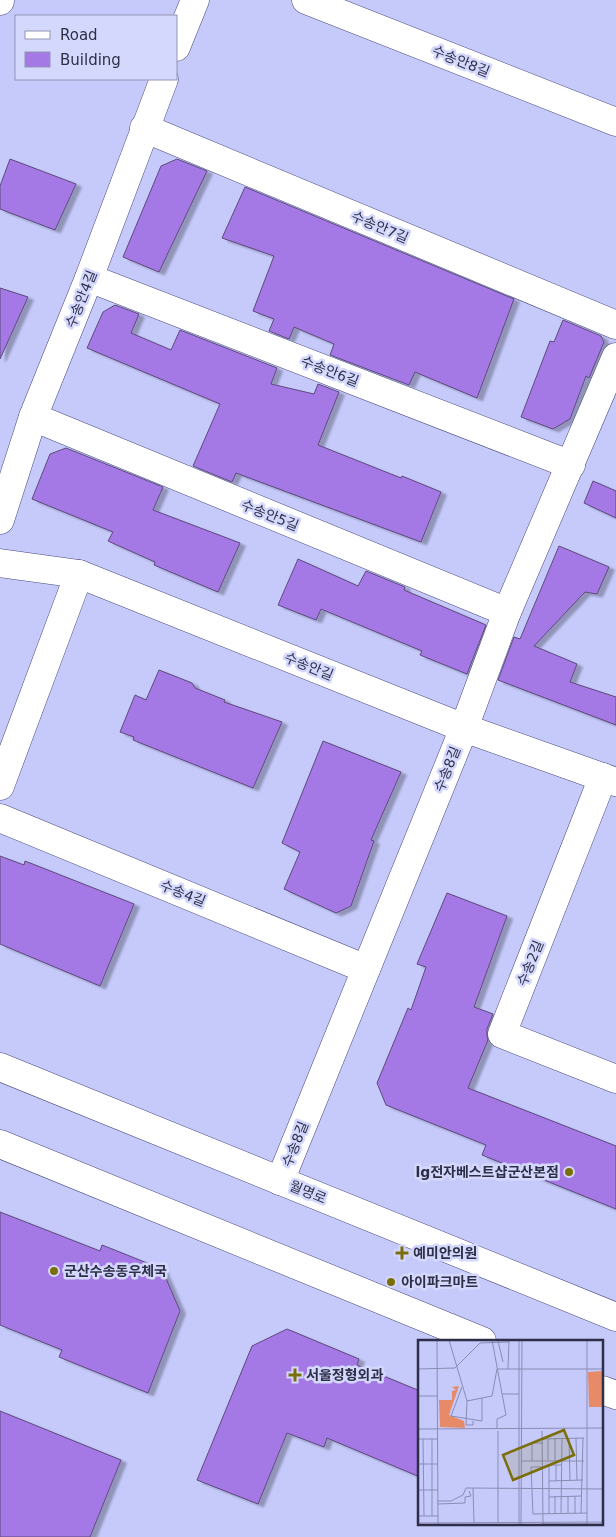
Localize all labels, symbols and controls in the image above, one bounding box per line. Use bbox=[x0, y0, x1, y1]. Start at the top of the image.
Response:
legend bbox=[15, 15, 178, 80]
text: Road bbox=[60, 26, 98, 44]
street label: 수송안8길 bbox=[430, 42, 492, 80]
text: Building bbox=[60, 51, 121, 69]
street label: 수송안7길 bbox=[349, 208, 411, 246]
street label: 수송안4길 bbox=[62, 268, 100, 330]
street label: 수송안6길 bbox=[299, 353, 361, 389]
street label: 수송안5길 bbox=[239, 496, 301, 534]
street label: 수송안길 bbox=[282, 649, 336, 683]
street label: 수송8길 bbox=[431, 744, 463, 794]
street label: 수송4길 bbox=[158, 877, 208, 909]
street label: 수송2길 bbox=[514, 938, 546, 988]
street label: 수송8길 bbox=[279, 1119, 311, 1169]
place label: lg전자베스트샵군산본점 bbox=[415, 1164, 559, 1180]
marker: lg전자베스트샵군산본점 bbox=[563, 1166, 575, 1178]
street label: 월명로 bbox=[287, 1177, 329, 1207]
place label: 예미안의원 bbox=[413, 1245, 477, 1261]
marker: 예미안의원 bbox=[395, 1246, 409, 1260]
place label: 군산수송동우체국 bbox=[64, 1263, 167, 1279]
marker: 군산수송동우체국 bbox=[48, 1265, 60, 1277]
place label: 아이파크마트 bbox=[401, 1274, 478, 1290]
marker: 아이파크마트 bbox=[385, 1276, 397, 1288]
inset map bbox=[418, 1340, 604, 1524]
place label: 서울정형외과 bbox=[306, 1367, 383, 1383]
marker: 서울정형외과 bbox=[288, 1368, 302, 1382]

